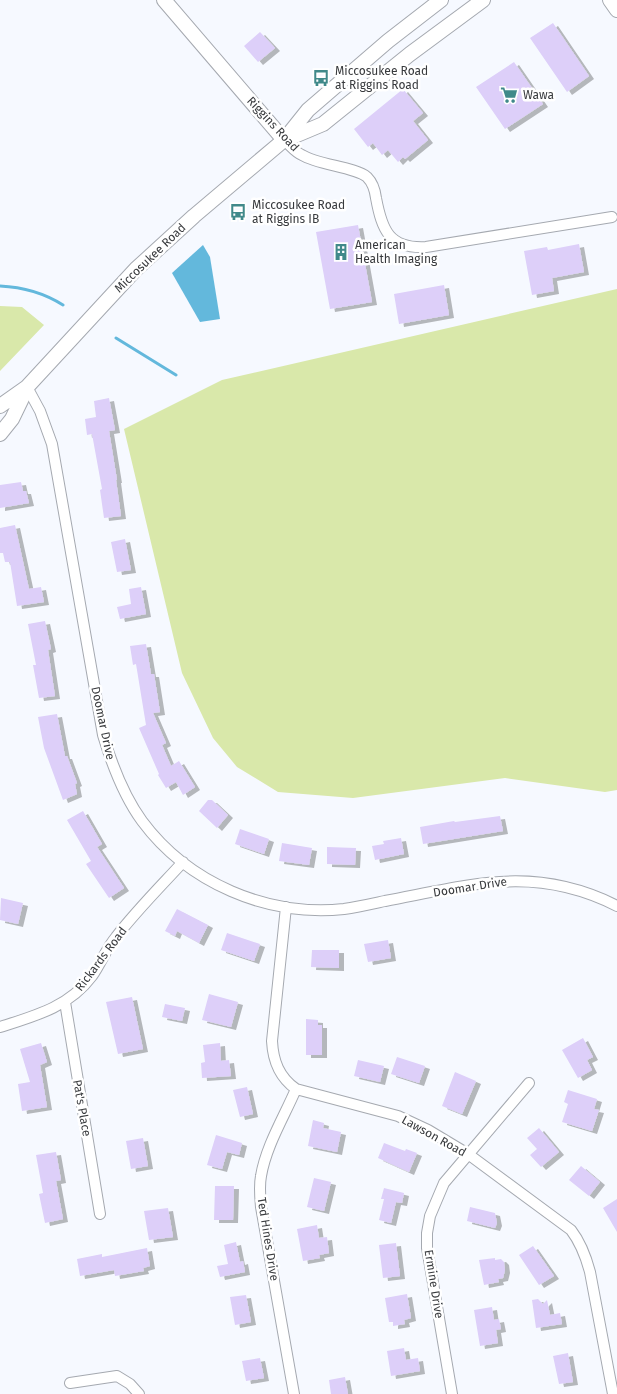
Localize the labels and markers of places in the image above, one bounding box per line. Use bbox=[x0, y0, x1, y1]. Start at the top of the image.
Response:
place label: Miccosukee Road at Riggins Road bbox=[335, 64, 428, 92]
bus stop icon: Miccosukee Road at Riggins Road bbox=[311, 68, 331, 88]
supermarket icon: Wawa bbox=[499, 85, 519, 105]
place label: Wawa bbox=[523, 88, 554, 102]
place label: Miccosukee Road at Riggins IB bbox=[252, 198, 345, 226]
bus stop icon: Miccosukee Road at Riggins IB bbox=[228, 202, 248, 222]
place label: American Health Imaging bbox=[355, 238, 438, 266]
building icon: American Health Imaging bbox=[331, 242, 351, 262]

